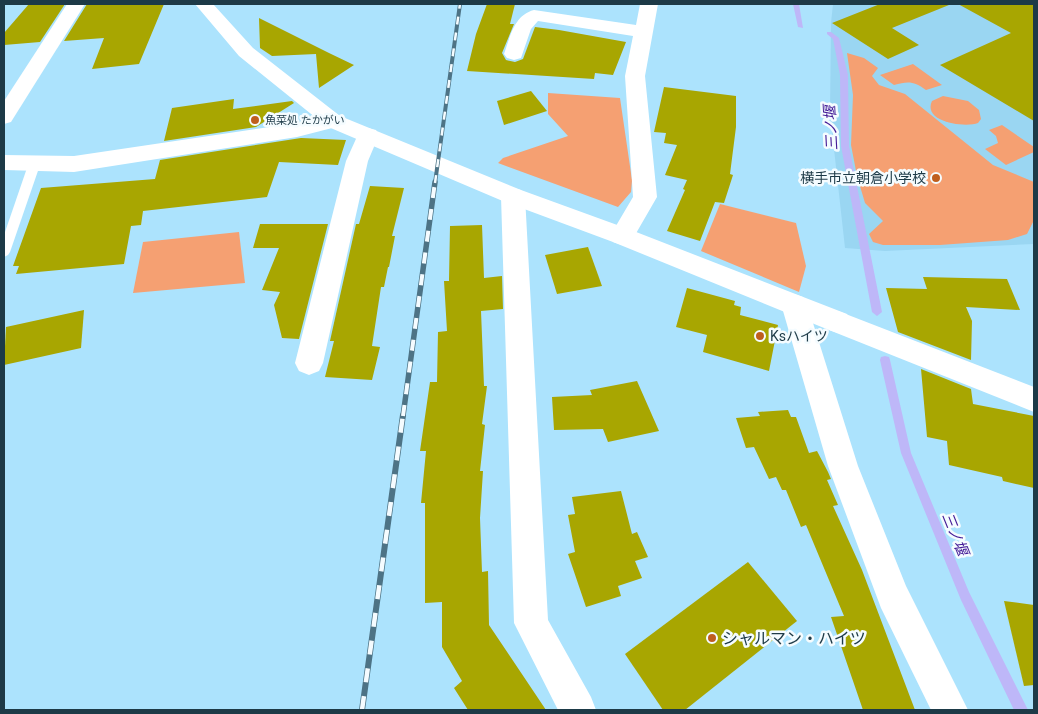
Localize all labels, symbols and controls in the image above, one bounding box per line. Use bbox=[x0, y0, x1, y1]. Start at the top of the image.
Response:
water label: 三ノ堰 bbox=[821, 102, 841, 151]
marker: 魚菜処 たかがい bbox=[249, 114, 261, 126]
place label: 魚菜処 たかがい bbox=[265, 114, 345, 127]
place label: 横手市立朝倉小学校 bbox=[800, 170, 926, 186]
marker: 横手市立朝倉小学校 bbox=[930, 172, 942, 184]
place label: Ksハイツ bbox=[770, 328, 828, 344]
marker: Ksハイツ bbox=[754, 330, 766, 342]
water label: 三ノ堰 bbox=[938, 510, 973, 561]
place label: シャルマン・ハイツ bbox=[722, 629, 866, 648]
marker: シャルマン・ハイツ bbox=[706, 632, 718, 644]

